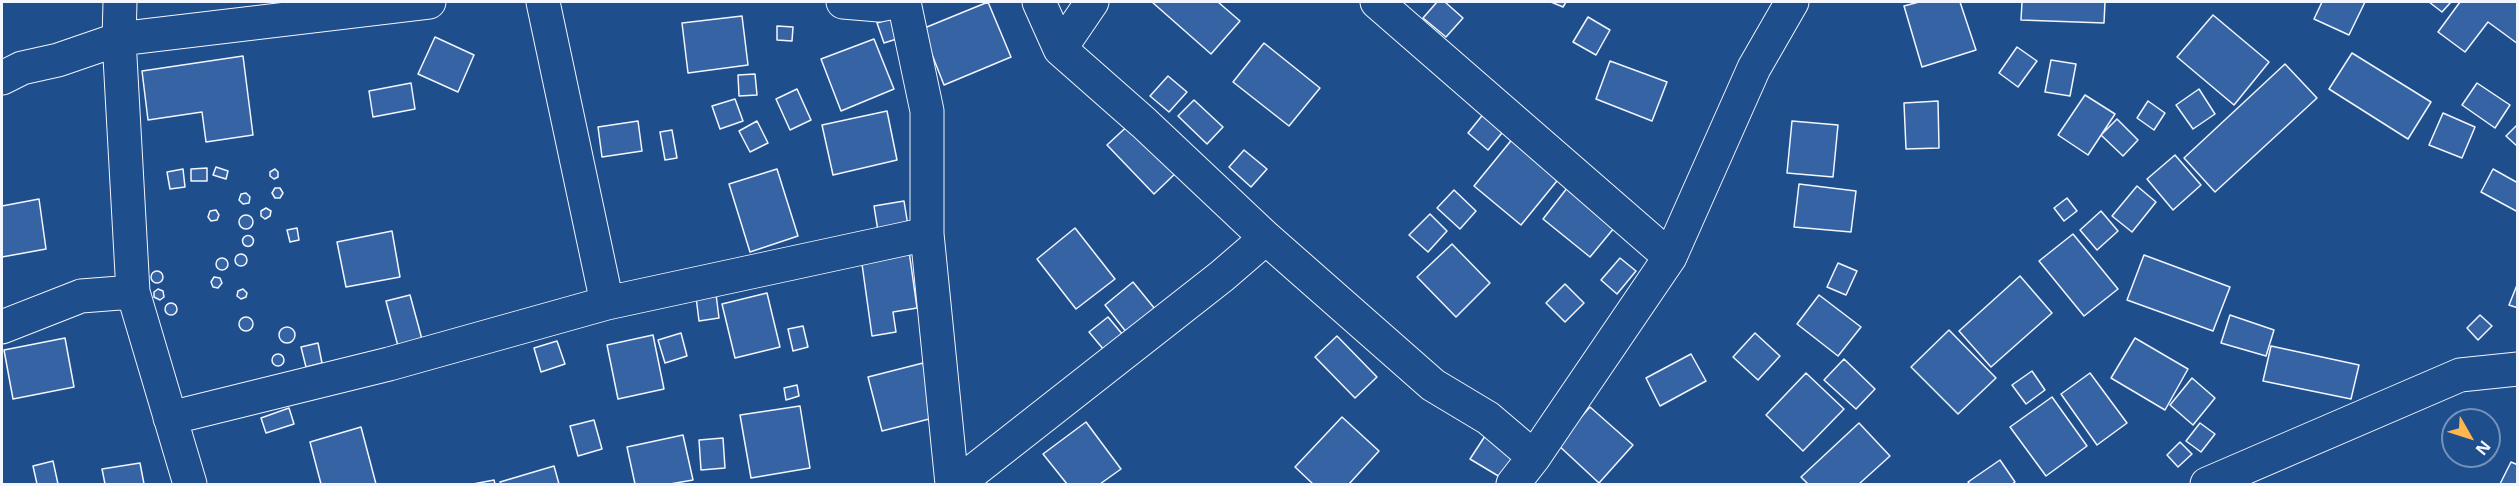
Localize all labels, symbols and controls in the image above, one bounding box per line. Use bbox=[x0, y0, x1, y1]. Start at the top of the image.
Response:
north arrow bbox=[2441, 408, 2501, 468]
text: N bbox=[2471, 436, 2496, 460]

